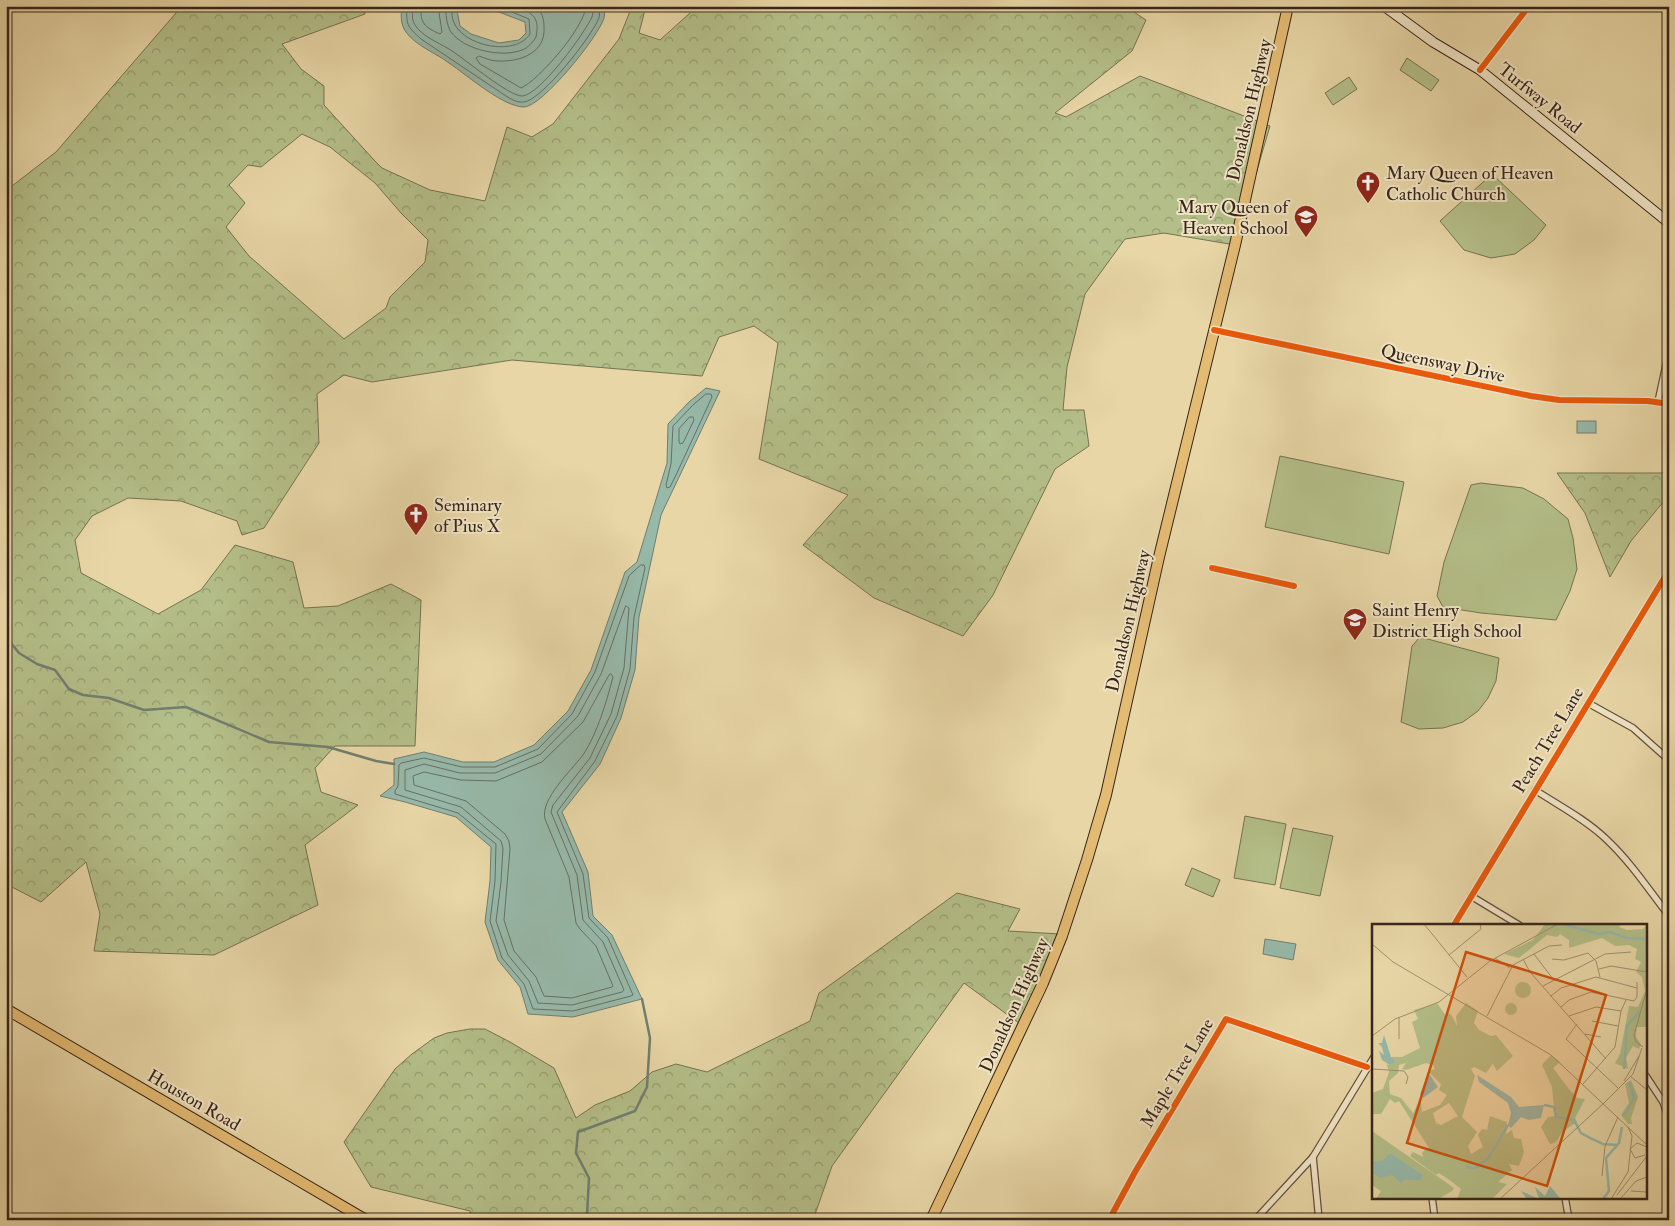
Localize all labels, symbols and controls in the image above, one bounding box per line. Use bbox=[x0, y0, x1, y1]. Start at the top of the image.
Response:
street label: Donaldson Highway bbox=[1222, 36, 1277, 183]
street label: Turfway Road bbox=[1493, 58, 1586, 139]
place label: Mary Queen of Heaven Catholic Church bbox=[1386, 162, 1554, 206]
church icon: Mary Queen of Heaven Catholic Church bbox=[1355, 170, 1381, 204]
place label: Mary Queen of Heaven School bbox=[1178, 196, 1291, 240]
school or university icon: Mary Queen of Heaven School bbox=[1293, 204, 1319, 238]
street label: Queensway Drive bbox=[1379, 339, 1507, 388]
place label: Seminary of Pius X bbox=[434, 494, 503, 538]
church icon: Seminary of Pius X bbox=[403, 502, 429, 536]
street label: Donaldson Highway bbox=[1101, 547, 1156, 694]
place label: Saint Henry District High School bbox=[1372, 599, 1522, 643]
school or university icon: Saint Henry District High School bbox=[1342, 607, 1368, 641]
street label: Peach Tree Lane bbox=[1508, 683, 1589, 797]
inset map bbox=[1372, 924, 1648, 1198]
street label: Donaldson Highway bbox=[974, 933, 1055, 1076]
street label: Maple Tree Lane bbox=[1136, 1014, 1219, 1132]
street label: Houston Road bbox=[143, 1065, 245, 1136]

